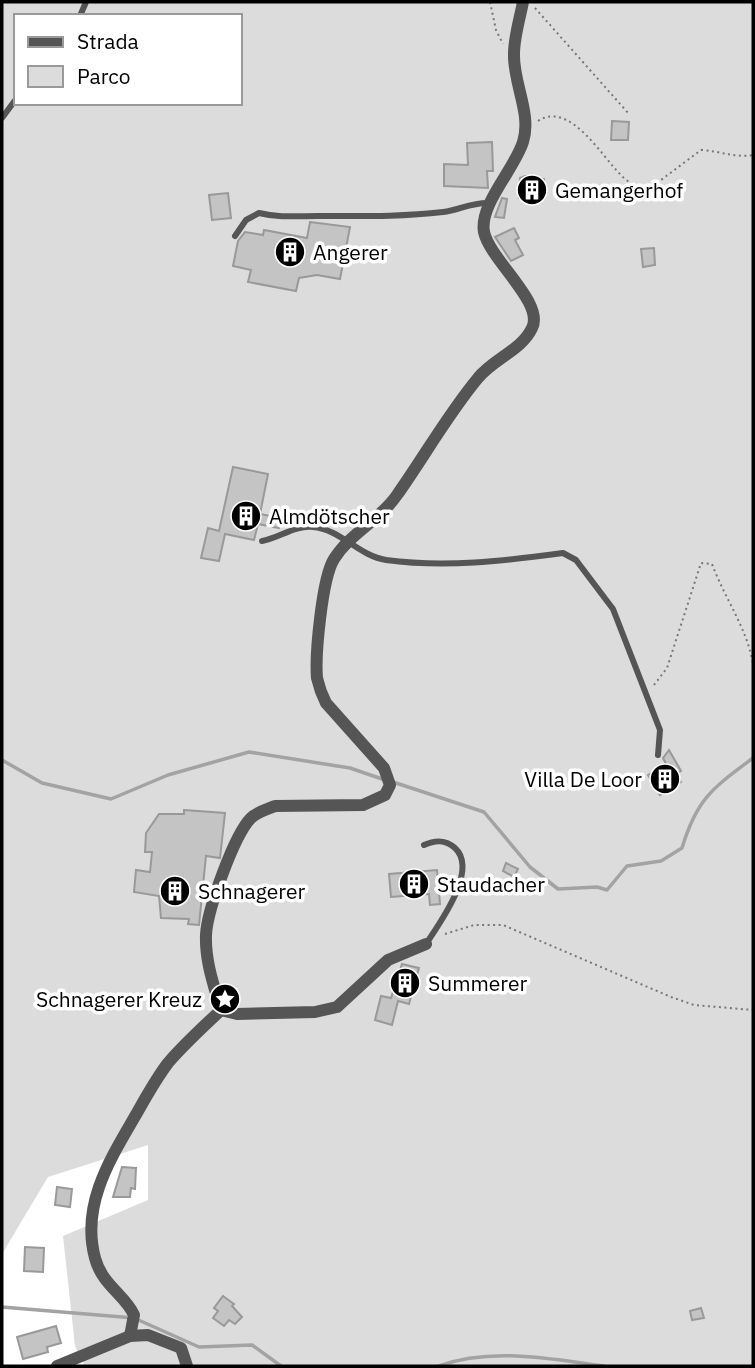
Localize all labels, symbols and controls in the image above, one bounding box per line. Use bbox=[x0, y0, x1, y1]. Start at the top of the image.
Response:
legend bbox=[14, 14, 242, 105]
text: Strada bbox=[77, 27, 139, 55]
text: Parco bbox=[77, 62, 131, 90]
building icon: Gemangerhof bbox=[515, 173, 549, 207]
place label: Gemangerhof bbox=[555, 176, 683, 204]
building icon: Angerer bbox=[273, 235, 307, 269]
place label: Angerer bbox=[313, 238, 388, 266]
building icon: Almdötscher bbox=[229, 499, 263, 533]
place label: Almdötscher bbox=[269, 502, 390, 530]
building icon: Villa De Loor bbox=[648, 762, 682, 796]
place label: Villa De Loor bbox=[524, 765, 642, 793]
building icon: Staudacher bbox=[397, 867, 431, 901]
place label: Staudacher bbox=[437, 870, 545, 898]
building icon: Schnagerer bbox=[158, 874, 192, 908]
place label: Schnagerer bbox=[198, 877, 305, 905]
building icon: Summerer bbox=[388, 966, 422, 1000]
place label: Summerer bbox=[428, 969, 527, 997]
place icon: Schnagerer Kreuz bbox=[208, 982, 242, 1016]
place label: Schnagerer Kreuz bbox=[36, 985, 202, 1013]

